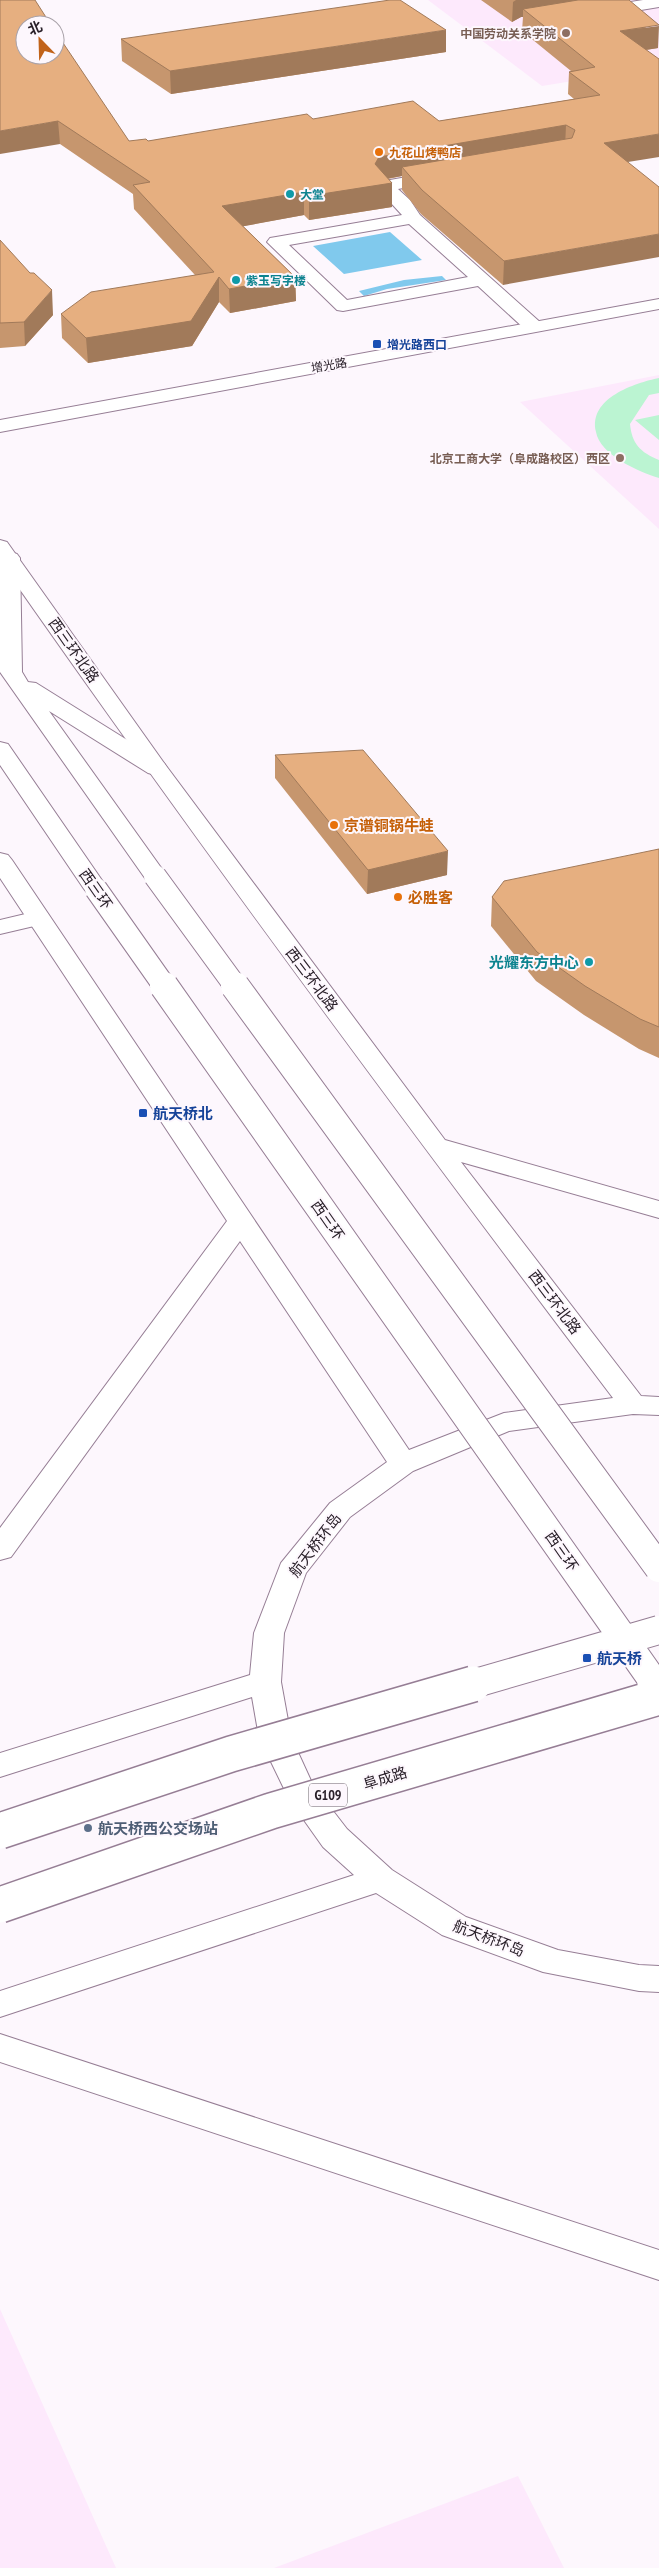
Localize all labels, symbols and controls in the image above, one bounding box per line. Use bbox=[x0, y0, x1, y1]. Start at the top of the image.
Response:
north arrow bbox=[15, 15, 65, 65]
text: 北 bbox=[25, 17, 45, 39]
place label: 中国劳动关系学院 bbox=[460, 26, 556, 41]
marker: 中国劳动关系学院 bbox=[560, 27, 572, 39]
place label: 九花山烤鸭店 bbox=[389, 145, 461, 160]
marker: 九花山烤鸭店 bbox=[373, 146, 385, 158]
place label: 大堂 bbox=[300, 187, 324, 202]
marker: 大堂 bbox=[284, 188, 296, 200]
place label: 紫玉写字楼 bbox=[246, 273, 306, 288]
marker: 紫玉写字楼 bbox=[230, 274, 242, 286]
place label: 增光路西口 bbox=[387, 337, 447, 352]
marker: 增光路西口 bbox=[371, 338, 383, 350]
street label: 增光路 bbox=[310, 354, 348, 376]
place label: 北京工商大学（阜成路校区）西区 bbox=[430, 451, 610, 466]
marker: 北京工商大学（阜成路校区）西区 bbox=[614, 452, 626, 464]
street label: 西三环北路 bbox=[45, 614, 103, 686]
place label: 京谱铜锅牛蛙 bbox=[344, 816, 434, 835]
marker: 京谱铜锅牛蛙 bbox=[328, 819, 340, 831]
street label: 西三环 bbox=[75, 865, 117, 913]
place label: 必胜客 bbox=[408, 888, 453, 907]
marker: 必胜客 bbox=[392, 891, 404, 903]
street label: 西三环北路 bbox=[282, 943, 342, 1015]
place label: 光耀东方中心 bbox=[489, 953, 579, 972]
marker: 光耀东方中心 bbox=[583, 956, 595, 968]
place label: 航天桥北 bbox=[153, 1104, 213, 1123]
marker: 航天桥北 bbox=[137, 1107, 149, 1119]
street label: 西三环 bbox=[307, 1196, 349, 1244]
street label: 西三环北路 bbox=[525, 1266, 585, 1338]
street label: 航天桥环岛 bbox=[285, 1509, 345, 1581]
street label: 西三环 bbox=[541, 1527, 583, 1575]
place label: 航天桥 bbox=[597, 1649, 642, 1668]
marker: 航天桥 bbox=[581, 1652, 593, 1664]
street label: 阜成路 bbox=[361, 1762, 409, 1794]
road number: G109 bbox=[309, 1784, 347, 1806]
place label: 航天桥西公交场站 bbox=[98, 1819, 218, 1838]
marker: 航天桥西公交场站 bbox=[82, 1822, 94, 1834]
street label: 航天桥环岛 bbox=[451, 1916, 527, 1960]

